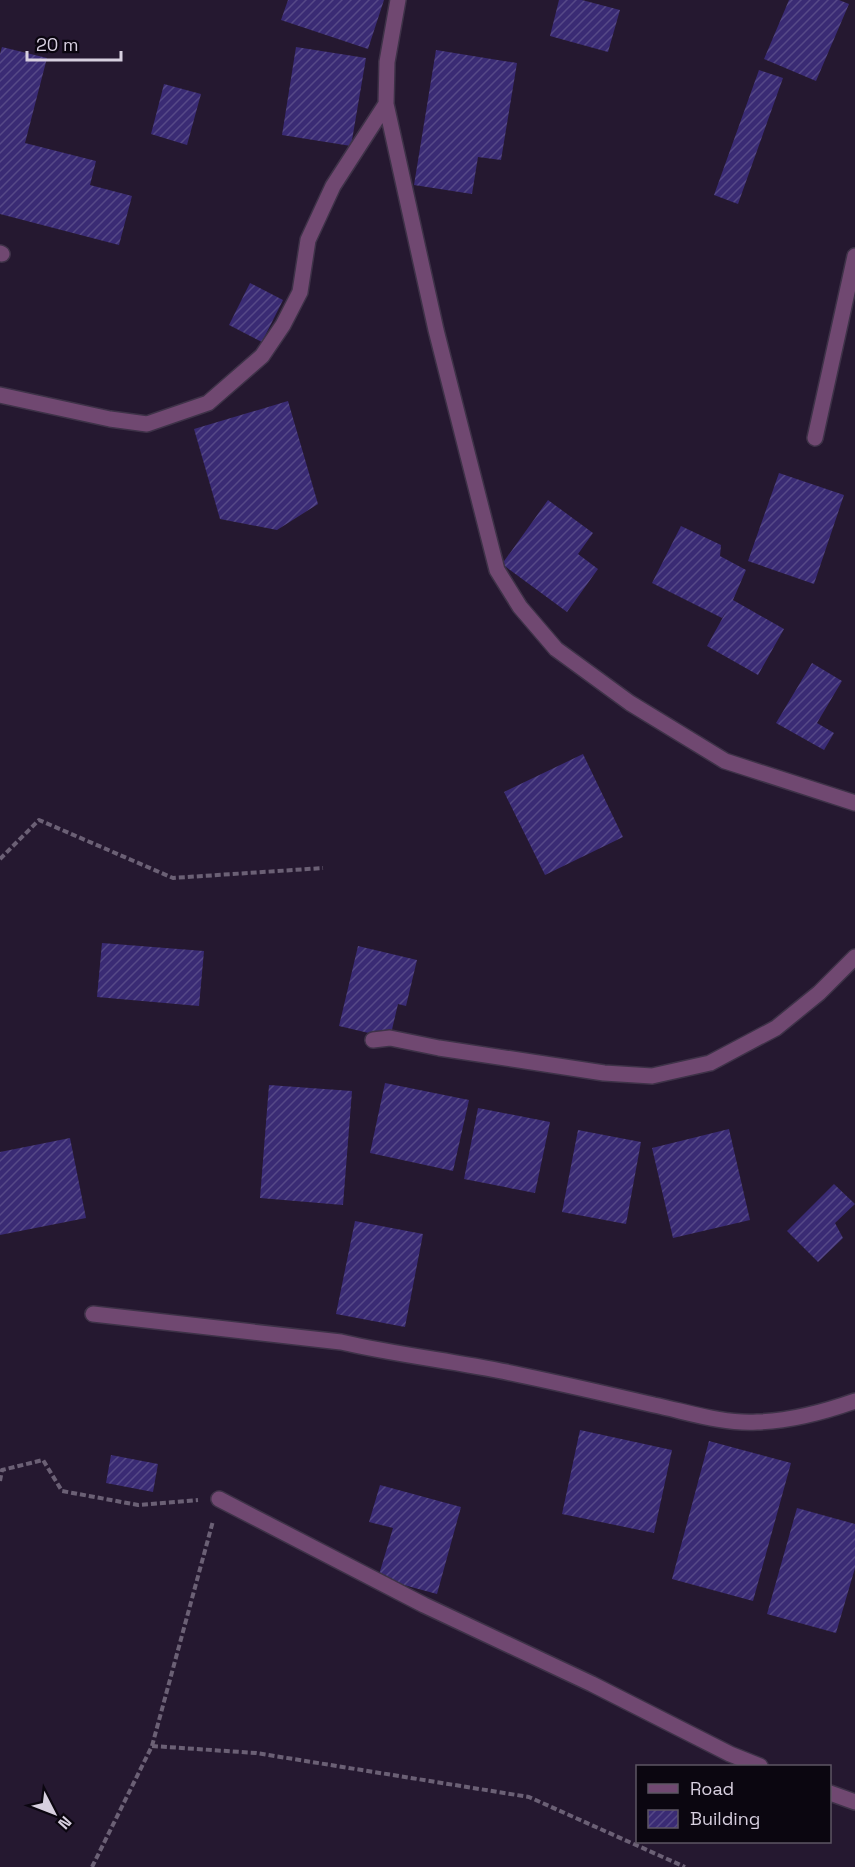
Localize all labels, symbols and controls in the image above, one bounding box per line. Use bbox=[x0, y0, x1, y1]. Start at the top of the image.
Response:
scale bar bbox=[27, 24, 122, 62]
text: 20 m bbox=[36, 33, 79, 56]
legend bbox=[636, 1765, 831, 1843]
text: Road bbox=[690, 1777, 734, 1800]
north arrow bbox=[24, 1783, 84, 1843]
text: Building bbox=[690, 1807, 760, 1830]
text: N bbox=[53, 1812, 76, 1834]

